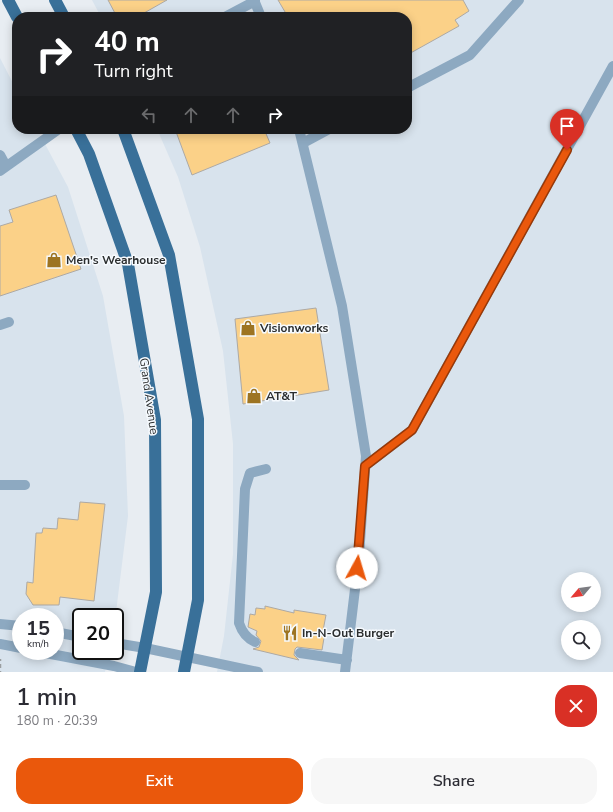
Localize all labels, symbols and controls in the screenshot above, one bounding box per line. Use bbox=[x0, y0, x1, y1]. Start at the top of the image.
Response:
text: 40 m bbox=[94, 23, 160, 61]
icon: right bbox=[28, 28, 80, 80]
text: Turn right bbox=[94, 59, 173, 83]
icon: left bbox=[138, 104, 160, 126]
icon: ahead bbox=[180, 104, 202, 126]
icon: ahead bbox=[222, 104, 244, 126]
icon: right bbox=[264, 104, 286, 126]
pin bbox=[550, 109, 584, 150]
icon: arrive bbox=[556, 115, 578, 137]
shop icon: Men's Wearhouse bbox=[45, 251, 63, 269]
place label: Men's Wearhouse bbox=[66, 252, 166, 268]
shop icon: Visionworks bbox=[239, 319, 257, 337]
place label: Visionworks bbox=[259, 320, 328, 336]
street label: Grand Avenue bbox=[136, 357, 162, 435]
shop icon: AT&T bbox=[245, 387, 263, 405]
place label: AT&T bbox=[266, 388, 298, 404]
position arrow bbox=[336, 547, 378, 589]
north arrow bbox=[561, 572, 601, 612]
map controls bbox=[561, 572, 601, 660]
speed limit sign: 20 bbox=[72, 608, 124, 660]
text: 15 bbox=[26, 615, 50, 642]
button: search bbox=[561, 620, 601, 660]
restaurant icon: In-N-Out Burger bbox=[281, 624, 299, 642]
place label: In-N-Out Burger bbox=[302, 625, 395, 641]
text: km/h bbox=[27, 637, 49, 651]
text: 1 min bbox=[16, 681, 77, 713]
button: close bbox=[555, 685, 597, 727]
text: 180 m · 20:39 bbox=[16, 712, 98, 730]
button: Exit bbox=[16, 758, 303, 804]
button: Share bbox=[311, 758, 597, 804]

